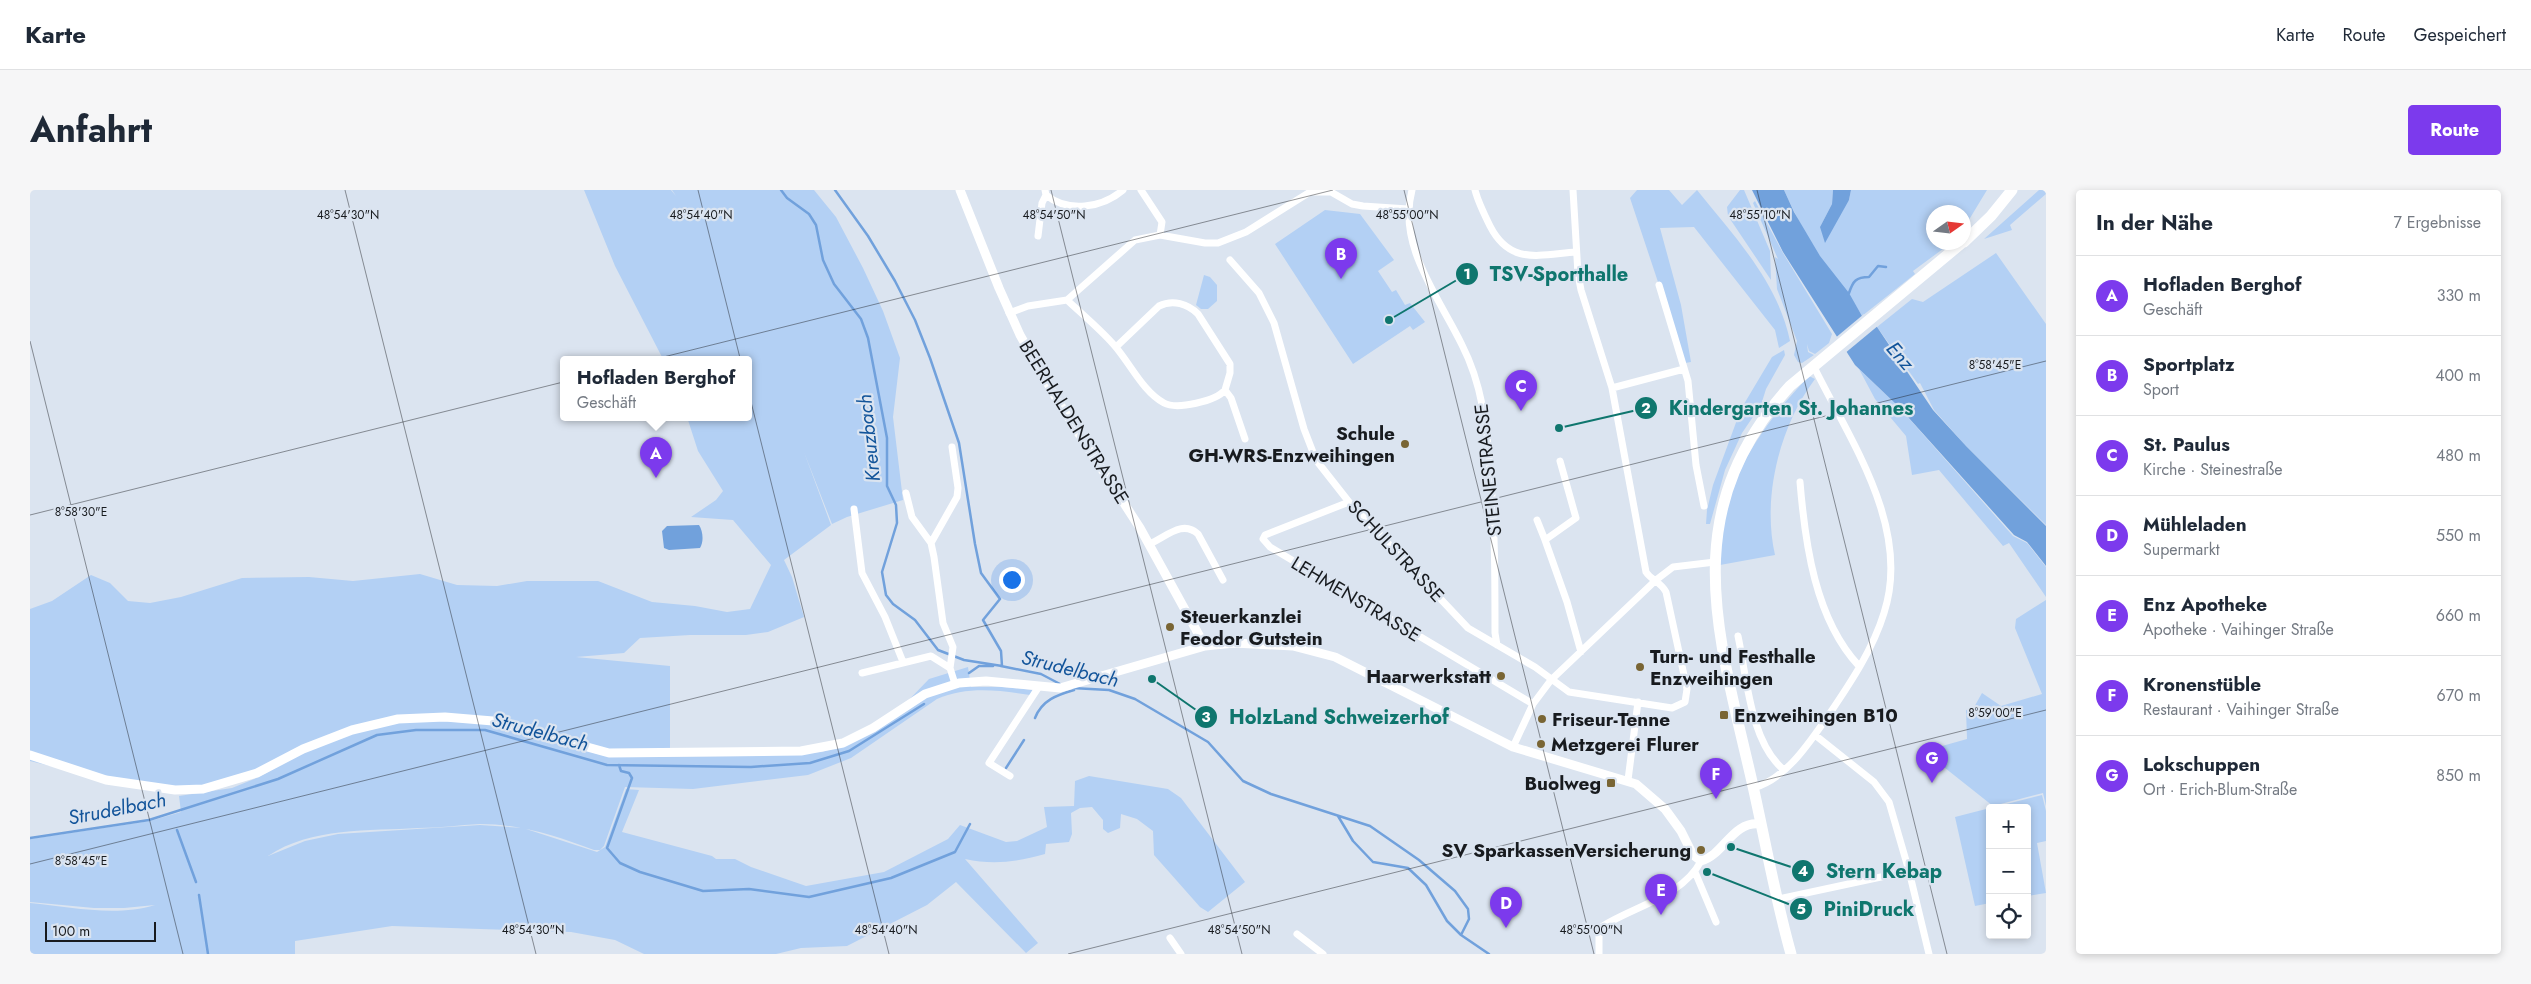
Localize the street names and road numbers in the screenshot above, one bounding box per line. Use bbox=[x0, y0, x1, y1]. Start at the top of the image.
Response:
street label: BEERHALDENSTRASSE bbox=[1013, 335, 1135, 509]
street label: STEINESTRASSE bbox=[1468, 402, 1508, 538]
street label: SCHULSTRASSE bbox=[1341, 494, 1451, 608]
street label: LEHMENSTRASSE bbox=[1286, 550, 1426, 648]

